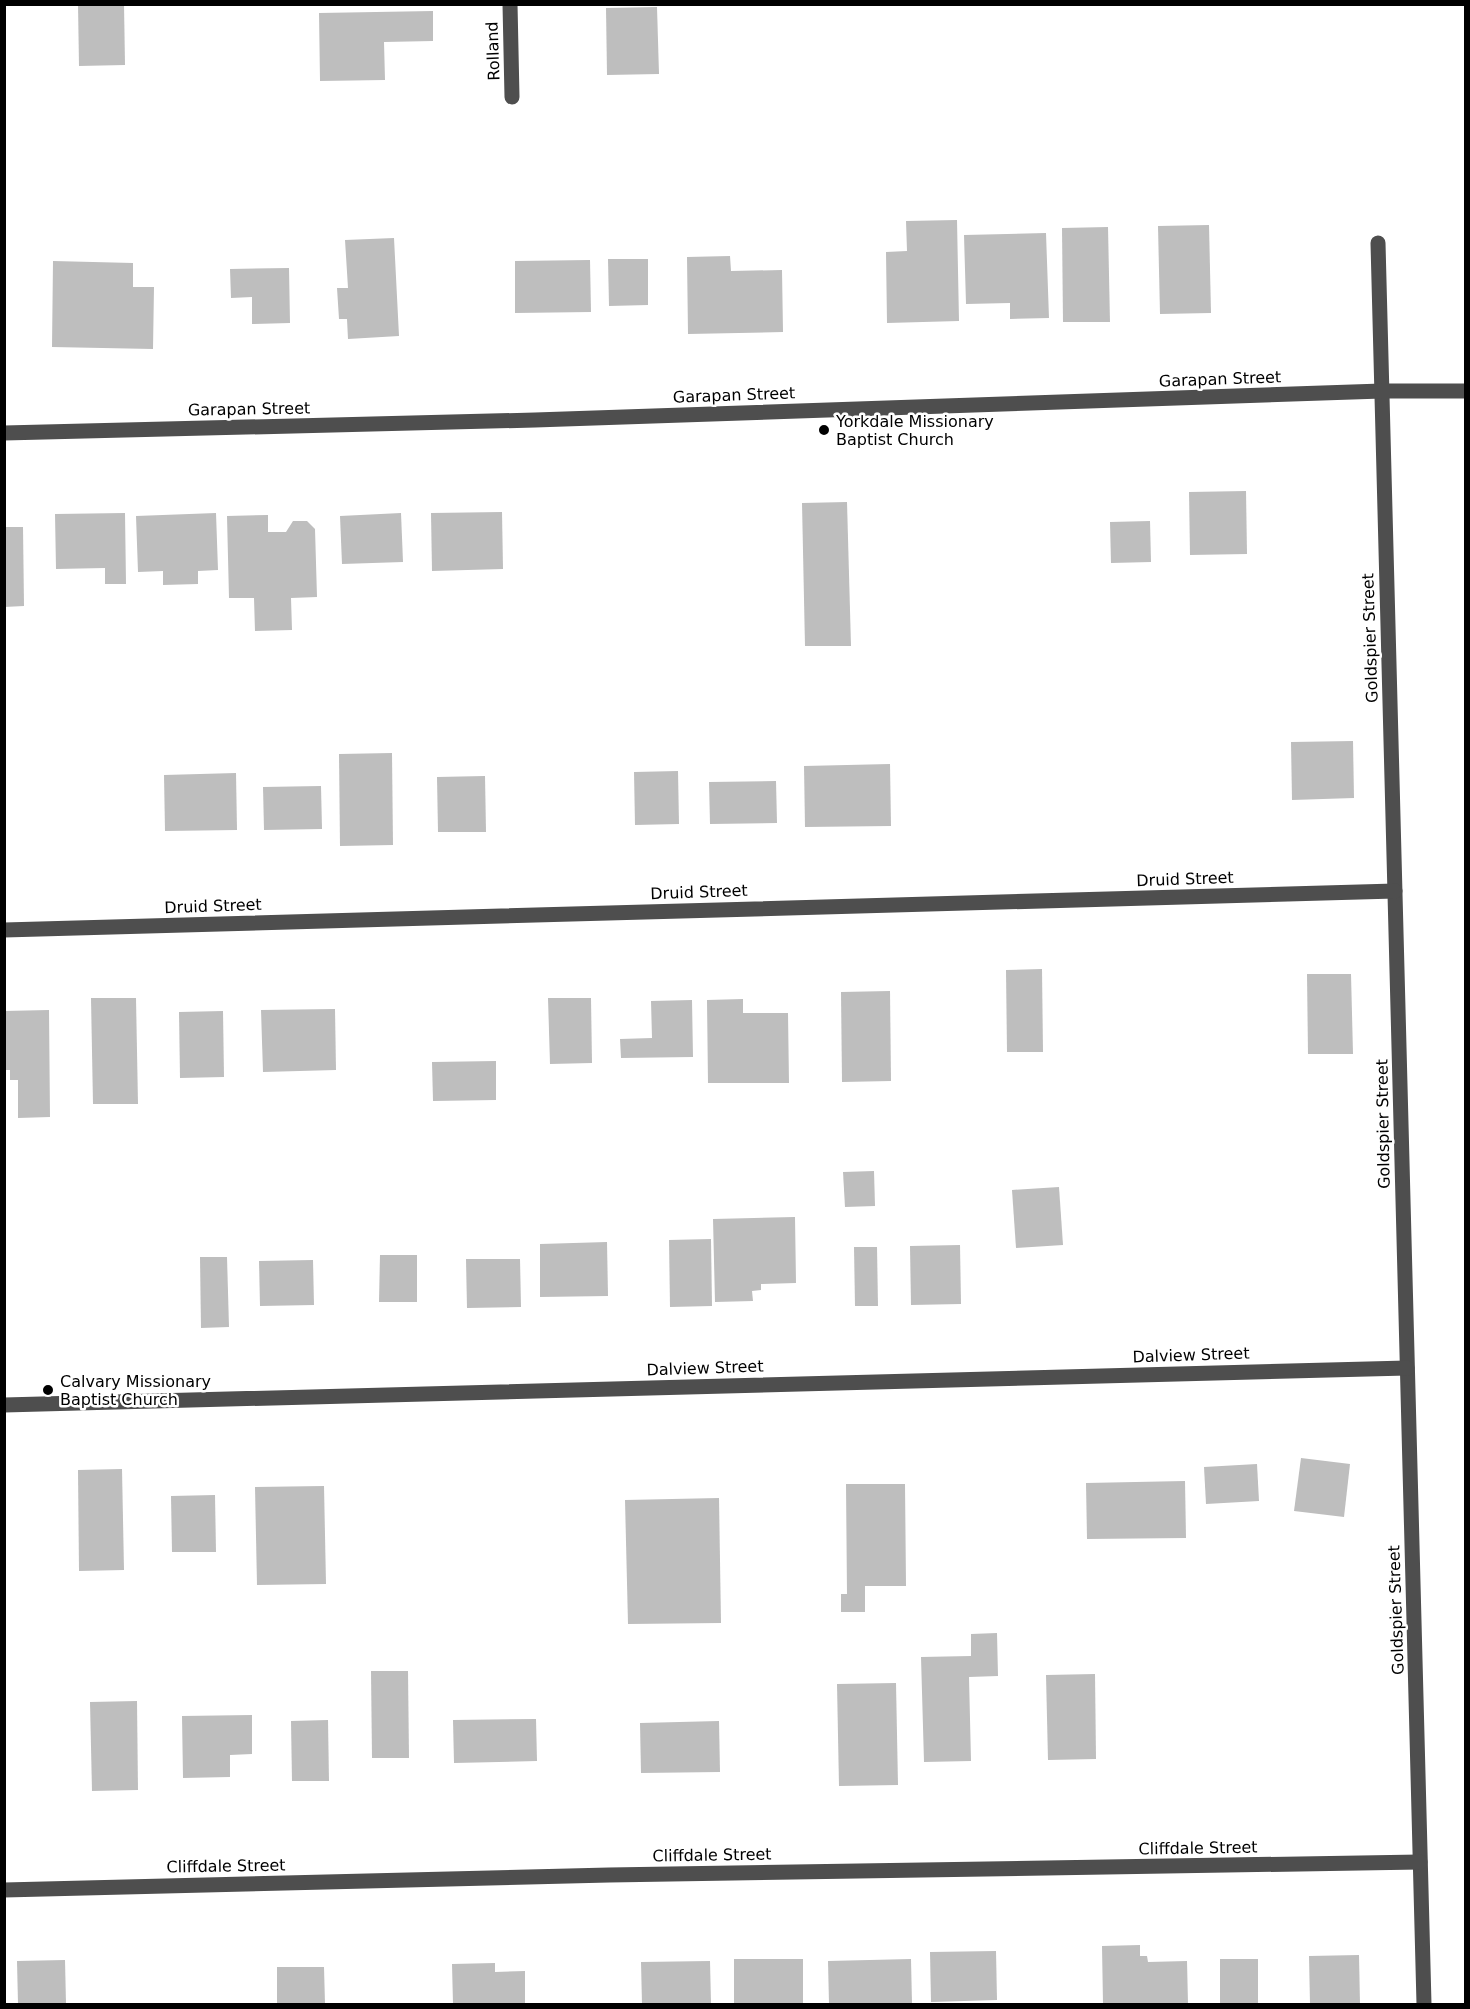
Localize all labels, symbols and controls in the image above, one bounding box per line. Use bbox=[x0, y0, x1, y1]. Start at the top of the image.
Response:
street label: Rolland bbox=[482, 21, 504, 81]
street label: Garapan Street bbox=[1159, 367, 1281, 391]
street label: Garapan Street bbox=[673, 383, 795, 407]
street label: Garapan Street bbox=[188, 398, 310, 420]
place label: Yorkdale Missionary Baptist Church bbox=[835, 412, 994, 449]
marker: Yorkdale Missionary Baptist Church bbox=[817, 423, 831, 437]
street label: Goldspier Street bbox=[1358, 573, 1382, 703]
street label: Druid Street bbox=[1136, 868, 1234, 890]
street label: Druid Street bbox=[650, 881, 748, 903]
street label: Druid Street bbox=[164, 895, 262, 917]
street label: Goldspier Street bbox=[1372, 1059, 1394, 1189]
street label: Dalview Street bbox=[1132, 1343, 1250, 1367]
street label: Dalview Street bbox=[646, 1356, 764, 1380]
place label: Calvary Missionary Baptist Church bbox=[60, 1372, 211, 1409]
marker: Calvary Missionary Baptist Church bbox=[41, 1383, 55, 1397]
street label: Goldspier Street bbox=[1384, 1545, 1408, 1675]
street label: Cliffdale Street bbox=[1138, 1837, 1258, 1859]
street label: Cliffdale Street bbox=[652, 1844, 772, 1866]
street label: Cliffdale Street bbox=[166, 1855, 286, 1877]

